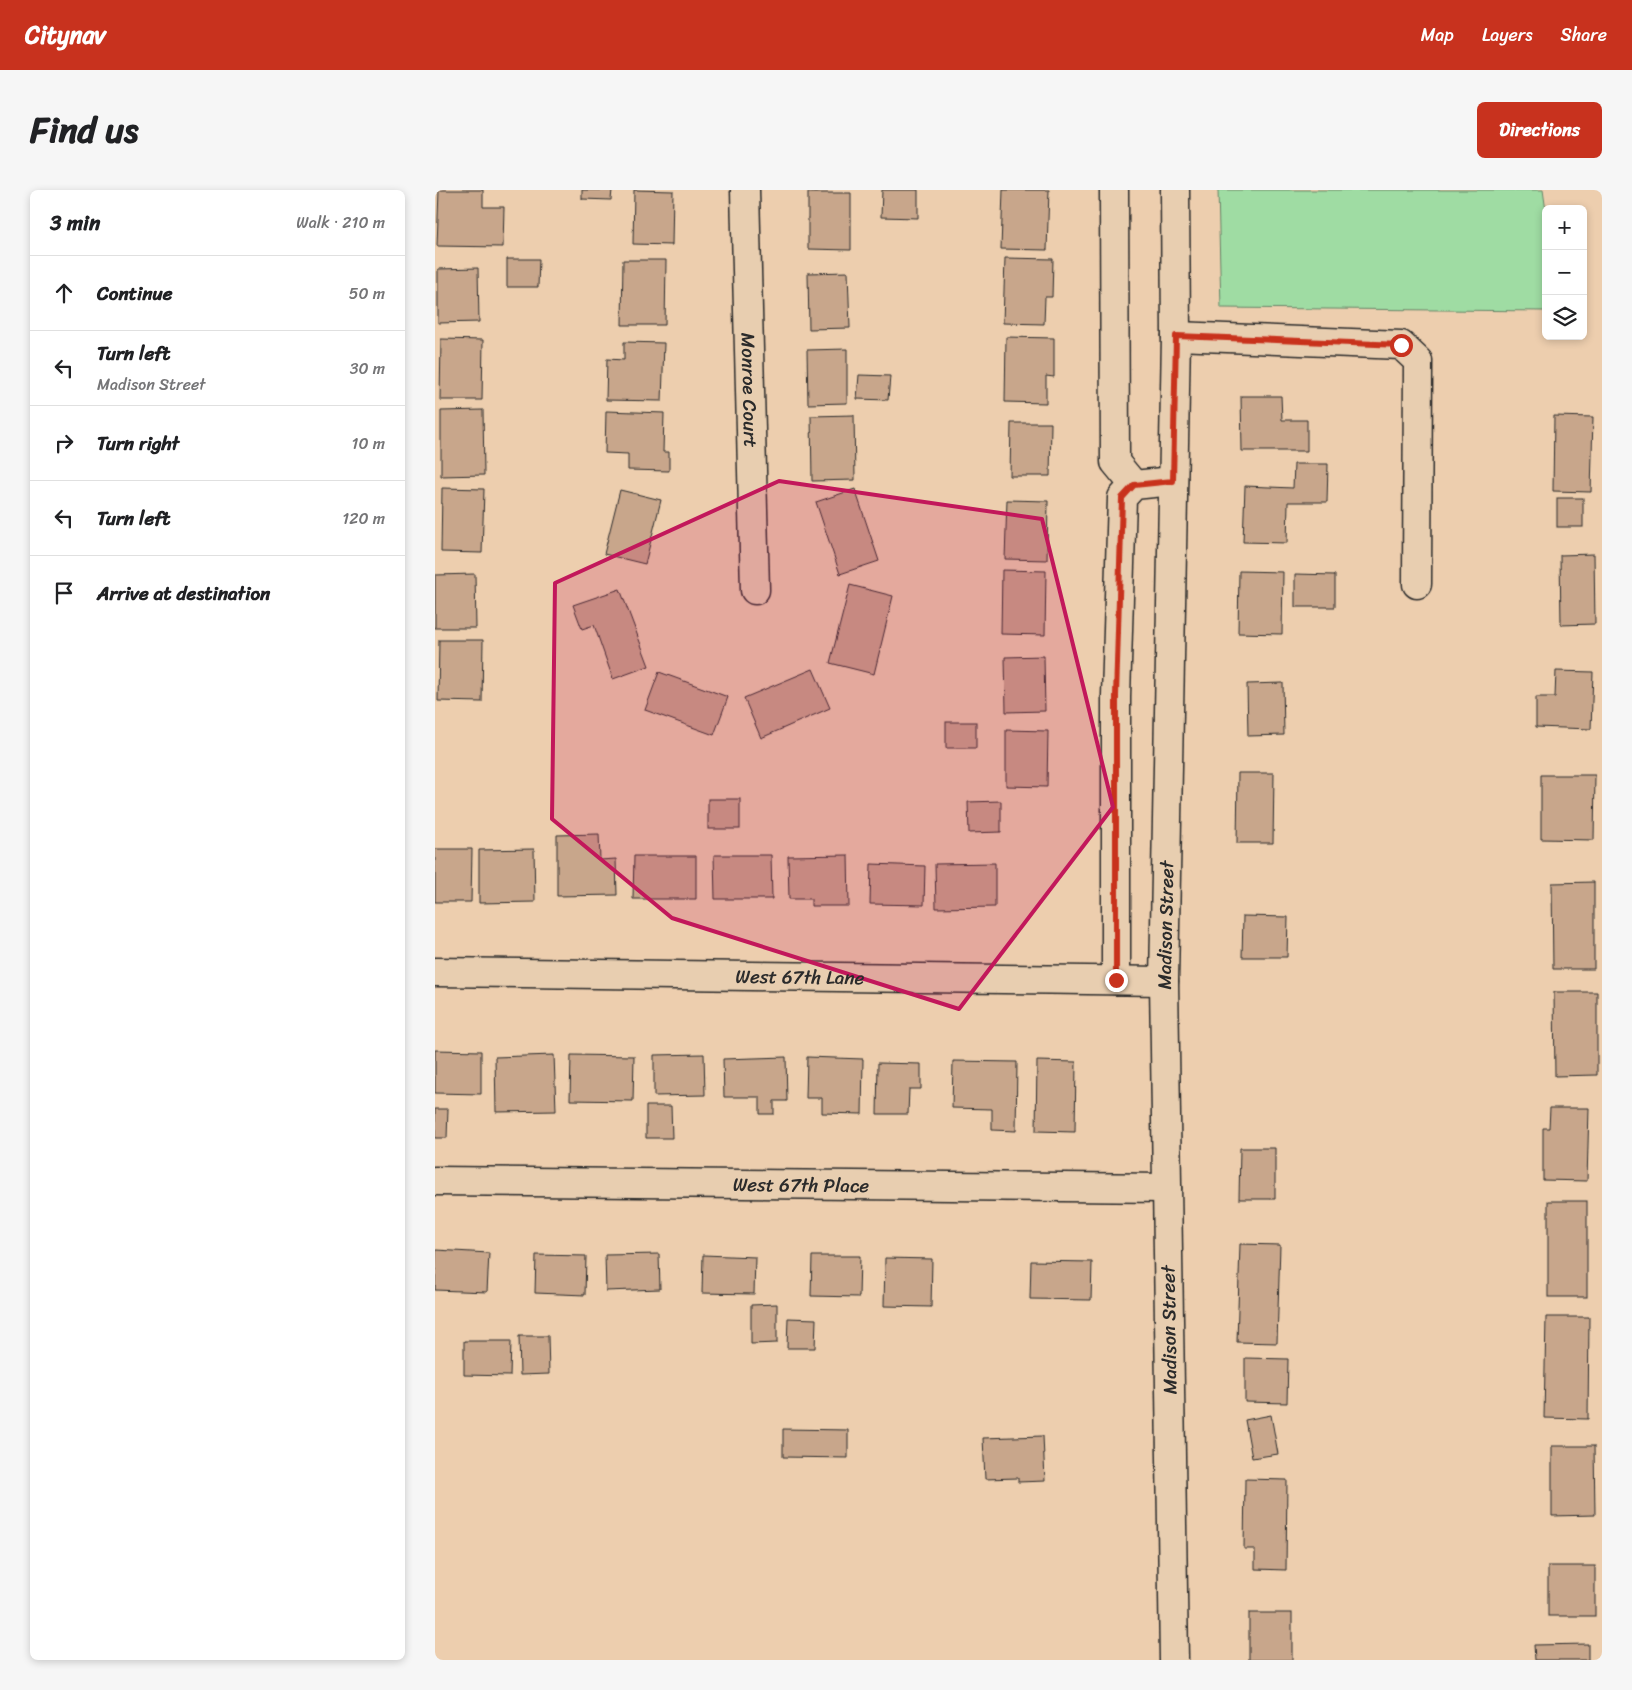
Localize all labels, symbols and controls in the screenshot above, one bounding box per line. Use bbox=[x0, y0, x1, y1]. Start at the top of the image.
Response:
text: Citynav bbox=[25, 14, 106, 56]
text: Map bbox=[1421, 19, 1454, 51]
text: Layers bbox=[1482, 19, 1533, 51]
text: Share bbox=[1561, 19, 1607, 51]
text: Find us bbox=[30, 99, 138, 161]
button: Directions bbox=[1477, 102, 1602, 158]
text: 3 min bbox=[50, 204, 100, 242]
map controls bbox=[1542, 205, 1587, 340]
button: + bbox=[1542, 205, 1587, 250]
text: Walk · 210 m bbox=[296, 208, 385, 237]
button: − bbox=[1542, 250, 1587, 295]
text: Continue bbox=[97, 277, 173, 310]
icon: ahead bbox=[50, 279, 78, 307]
text: 50 m bbox=[349, 279, 385, 308]
button: layers bbox=[1542, 295, 1587, 340]
street label: Monroe Court bbox=[732, 332, 768, 448]
route start bbox=[1390, 334, 1413, 357]
text: Turn left bbox=[97, 337, 170, 370]
icon: left bbox=[50, 354, 78, 382]
text: 30 m bbox=[350, 354, 385, 383]
text: Madison Street bbox=[97, 370, 206, 399]
text: Turn right bbox=[97, 427, 179, 460]
icon: right bbox=[50, 429, 78, 457]
text: 10 m bbox=[352, 429, 385, 458]
text: Turn left bbox=[97, 502, 170, 535]
icon: left bbox=[50, 504, 78, 532]
text: 120 m bbox=[342, 504, 385, 533]
text: Arrive at destination bbox=[97, 577, 270, 610]
icon: arrive bbox=[50, 579, 78, 607]
street label: Madison Street bbox=[1147, 859, 1183, 990]
street label: West 67th Lane bbox=[735, 959, 865, 994]
route end bbox=[1105, 969, 1128, 992]
street label: West 67th Place bbox=[733, 1167, 870, 1202]
street label: Madison Street bbox=[1151, 1264, 1187, 1395]

